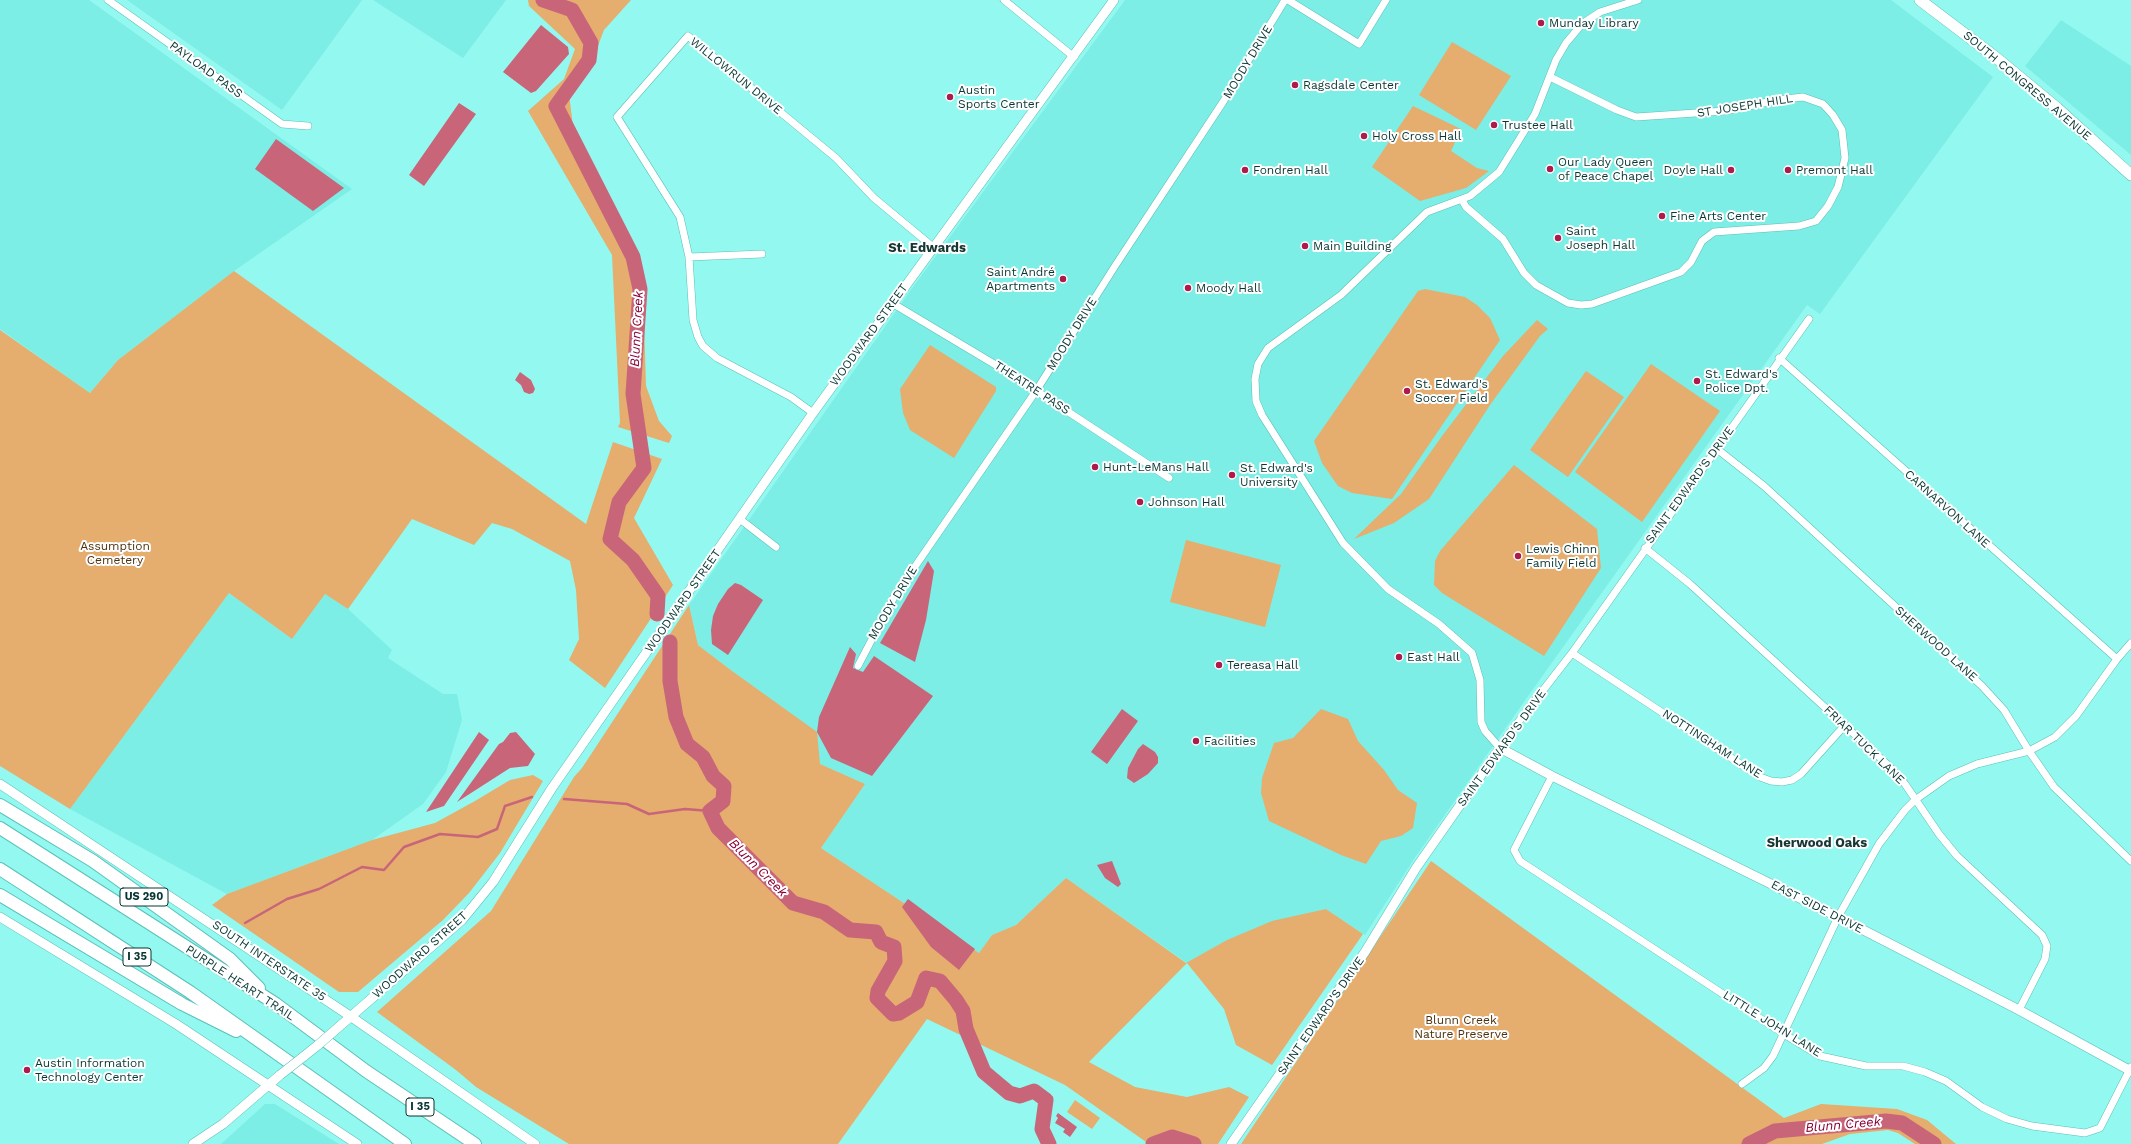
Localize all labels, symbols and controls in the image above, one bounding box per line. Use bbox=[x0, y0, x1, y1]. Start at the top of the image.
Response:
place label: Munday Library bbox=[1549, 16, 1639, 30]
marker: Munday Library bbox=[1536, 18, 1546, 28]
street label: MOODY DRIVE bbox=[1220, 23, 1276, 101]
street label: SOUTH CONGRESS AVENUE bbox=[1960, 28, 2094, 144]
street label: WILLOWRUN DRIVE bbox=[687, 34, 785, 118]
street label: PAYLOAD PASS bbox=[167, 39, 245, 101]
place label: Ragsdale Center bbox=[1303, 78, 1399, 92]
marker: Ragsdale Center bbox=[1290, 80, 1300, 90]
place label: Austin Sports Center bbox=[958, 83, 1040, 111]
street label: ST JOSEPH HILL bbox=[1696, 91, 1794, 121]
marker: Austin Sports Center bbox=[945, 92, 955, 102]
place label: Trustee Hall bbox=[1502, 118, 1573, 132]
marker: Trustee Hall bbox=[1489, 120, 1499, 130]
place label: Holy Cross Hall bbox=[1372, 129, 1461, 143]
marker: Holy Cross Hall bbox=[1359, 131, 1369, 141]
place label: Our Lady Queen of Peace Chapel bbox=[1558, 155, 1653, 183]
place label: Fondren Hall bbox=[1253, 163, 1328, 177]
place label: Doyle Hall bbox=[1664, 163, 1723, 177]
place label: Premont Hall bbox=[1796, 163, 1873, 177]
marker: Our Lady Queen of Peace Chapel bbox=[1545, 164, 1555, 174]
marker: Fondren Hall bbox=[1240, 165, 1250, 175]
marker: Doyle Hall bbox=[1726, 165, 1736, 175]
marker: Premont Hall bbox=[1783, 165, 1793, 175]
place label: Fine Arts Center bbox=[1670, 209, 1766, 223]
marker: Fine Arts Center bbox=[1657, 211, 1667, 221]
place label: Saint Joseph Hall bbox=[1566, 224, 1635, 252]
marker: Saint Joseph Hall bbox=[1553, 233, 1563, 243]
place label: Main Building bbox=[1313, 239, 1391, 253]
district label: St. Edwards bbox=[888, 240, 966, 256]
marker: Main Building bbox=[1300, 241, 1310, 251]
place label: Saint André Apartments bbox=[986, 265, 1055, 293]
marker: Saint André Apartments bbox=[1058, 274, 1068, 284]
street label: WOODWARD STREET bbox=[827, 281, 911, 389]
place label: Moody Hall bbox=[1196, 281, 1261, 295]
marker: Moody Hall bbox=[1183, 283, 1193, 293]
water label: Blunn Creek bbox=[627, 291, 647, 367]
street label: MOODY DRIVE bbox=[1044, 295, 1100, 373]
street label: THEATRE PASS bbox=[991, 358, 1073, 418]
place label: St. Edward's Police Dpt. bbox=[1705, 367, 1778, 395]
marker: St. Edward's Police Dpt. bbox=[1692, 376, 1702, 386]
place label: St. Edward's Soccer Field bbox=[1415, 377, 1488, 405]
marker: St. Edward's Soccer Field bbox=[1402, 386, 1412, 396]
street label: SAINT EDWARD'S DRIVE bbox=[1643, 424, 1737, 546]
place label: Hunt-LeMans Hall bbox=[1103, 460, 1209, 474]
place label: St. Edward's University bbox=[1240, 461, 1313, 489]
marker: Hunt-LeMans Hall bbox=[1090, 462, 1100, 472]
street label: CARNARVON LANE bbox=[1901, 467, 1993, 551]
marker: St. Edward's University bbox=[1227, 470, 1237, 480]
place label: Johnson Hall bbox=[1148, 495, 1225, 509]
marker: Johnson Hall bbox=[1135, 497, 1145, 507]
park label: Assumption Cemetery bbox=[80, 539, 150, 567]
place label: Lewis Chinn Family Field bbox=[1526, 542, 1597, 570]
street label: WOODWARD STREET bbox=[642, 547, 724, 655]
marker: Lewis Chinn Family Field bbox=[1513, 551, 1523, 561]
street label: MOODY DRIVE bbox=[865, 564, 921, 642]
street label: SHERWOOD LANE bbox=[1892, 603, 1980, 685]
place label: East Hall bbox=[1407, 650, 1460, 664]
marker: East Hall bbox=[1394, 652, 1404, 662]
place label: Tereasa Hall bbox=[1227, 658, 1298, 672]
marker: Tereasa Hall bbox=[1214, 660, 1224, 670]
street label: SAINT EDWARD'S DRIVE bbox=[1455, 687, 1549, 809]
street label: FRIAR TUCK LANE bbox=[1821, 703, 1907, 787]
street label: NOTTINGHAM LANE bbox=[1660, 706, 1764, 782]
place label: Facilities bbox=[1204, 734, 1256, 748]
marker: Facilities bbox=[1191, 736, 1201, 746]
district label: Sherwood Oaks bbox=[1767, 835, 1867, 851]
water label: Blunn Creek bbox=[726, 836, 790, 900]
street label: EAST SIDE DRIVE bbox=[1769, 878, 1865, 936]
road number: US 290 bbox=[120, 888, 168, 906]
street label: WOODWARD STREET bbox=[370, 909, 470, 1001]
street label: SOUTH INTERSTATE 35 bbox=[209, 918, 329, 1004]
street label: PURPLE HEART TRAIL bbox=[183, 942, 297, 1024]
road number: I 35 bbox=[123, 948, 151, 966]
street label: SAINT EDWARD'S DRIVE bbox=[1275, 954, 1367, 1078]
street label: LITTLE JOHN LANE bbox=[1720, 988, 1824, 1060]
park label: Blunn Creek Nature Preserve bbox=[1414, 1013, 1508, 1041]
place label: Austin Information Technology Center bbox=[35, 1056, 145, 1084]
marker: Austin Information Technology Center bbox=[22, 1065, 32, 1075]
road number: I 35 bbox=[406, 1098, 434, 1116]
water label: Blunn Creek bbox=[1805, 1114, 1881, 1136]

